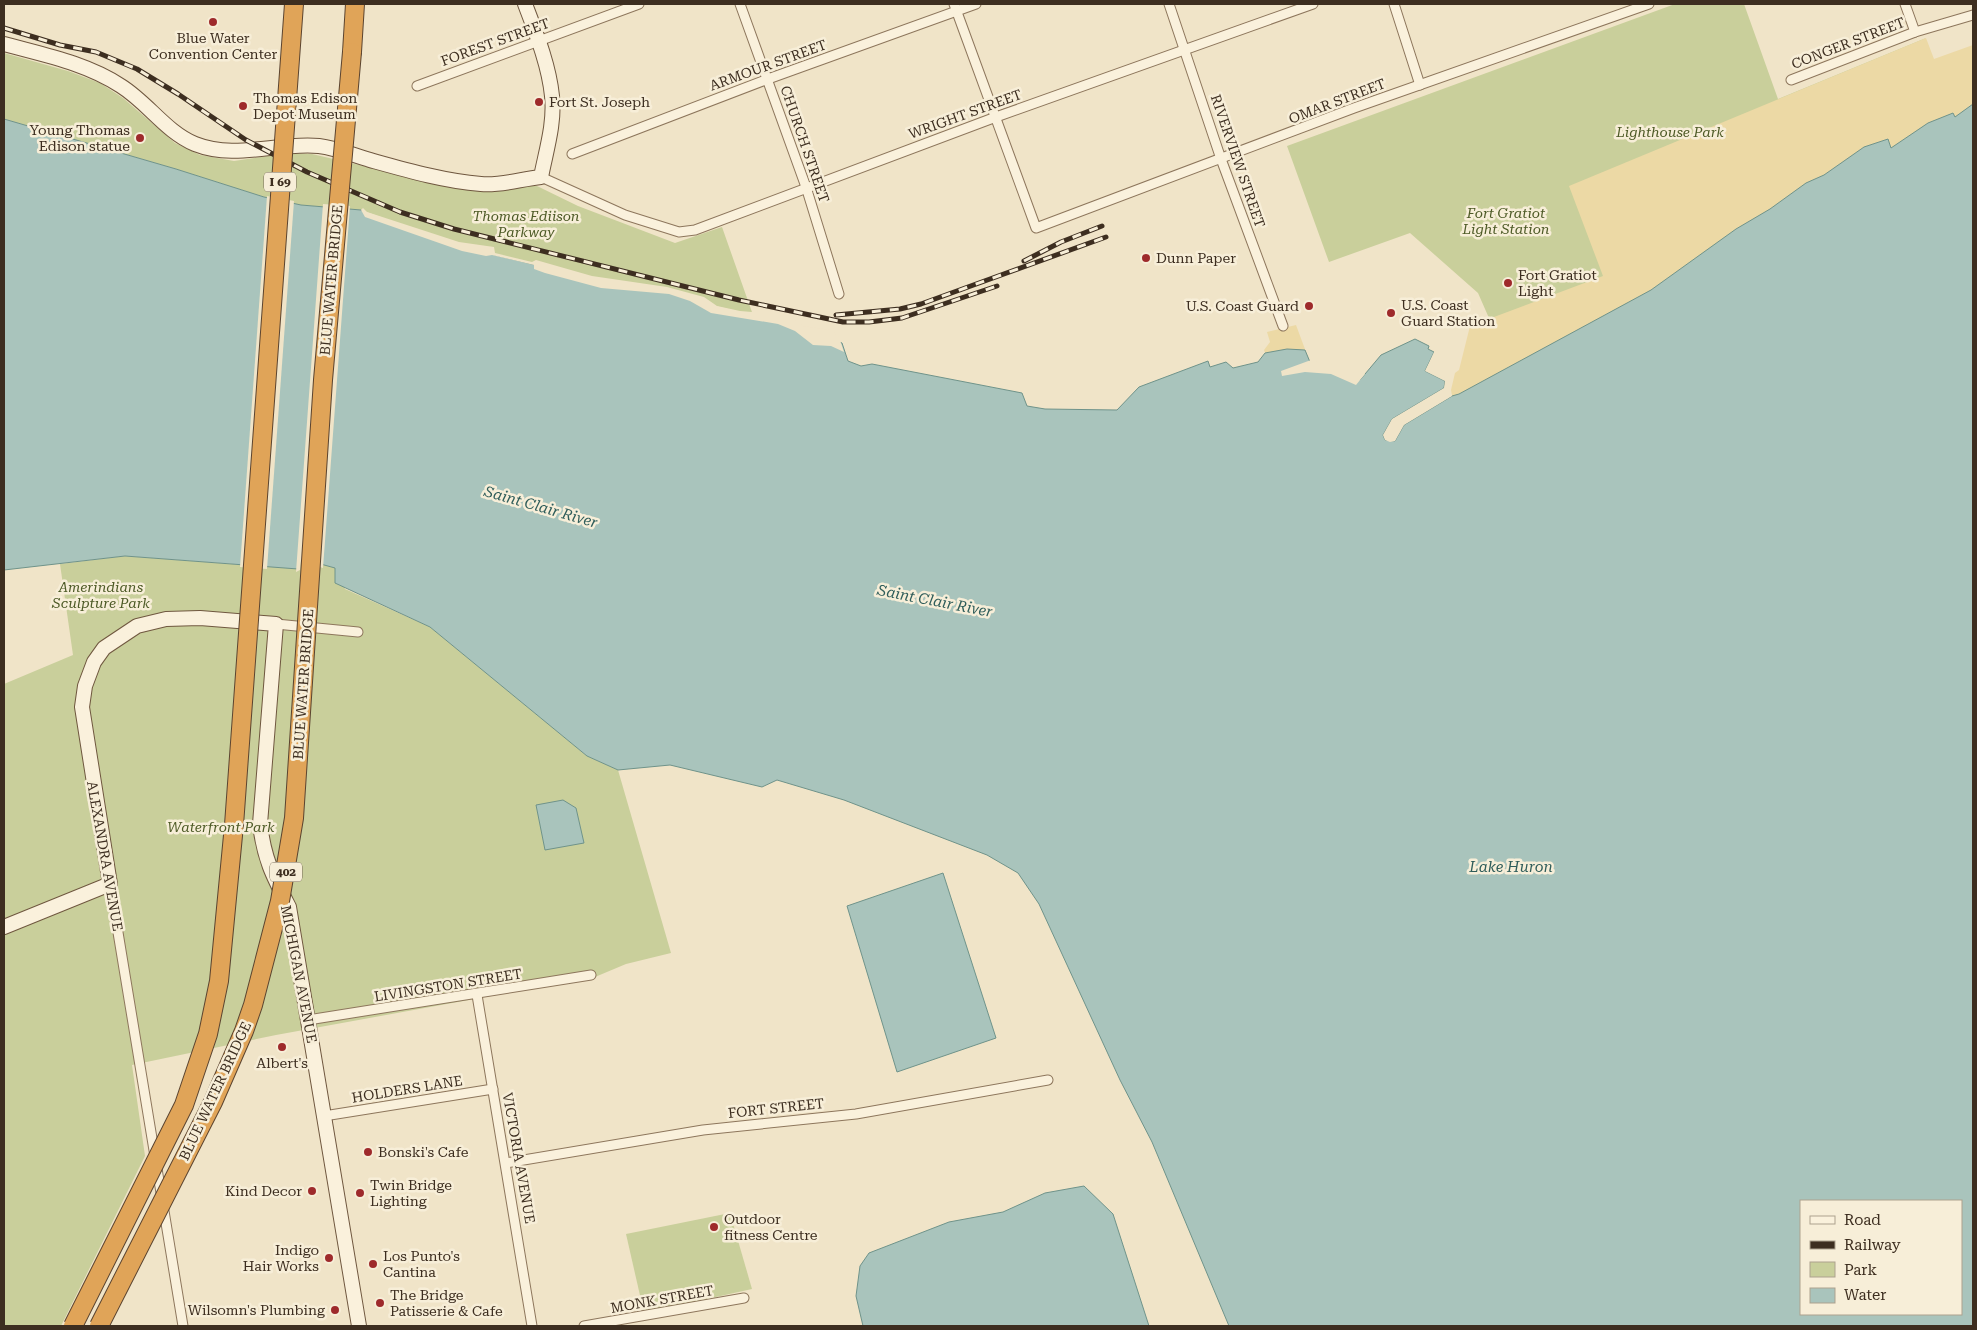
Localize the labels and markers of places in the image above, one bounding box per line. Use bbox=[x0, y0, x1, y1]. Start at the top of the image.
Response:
marker: Blue Water Convention Center bbox=[207, 16, 219, 28]
place label: Blue Water Convention Center bbox=[149, 30, 277, 62]
place label: Thomas Edison Depot Museum bbox=[253, 90, 357, 122]
place label: Fort St. Joseph bbox=[549, 94, 650, 110]
marker: Fort St. Joseph bbox=[533, 96, 545, 108]
marker: Thomas Edison Depot Museum bbox=[237, 100, 249, 112]
place label: Young Thomas Edison statue bbox=[30, 122, 130, 154]
marker: Young Thomas Edison statue bbox=[134, 132, 146, 144]
place label: Dunn Paper bbox=[1156, 250, 1236, 266]
marker: Dunn Paper bbox=[1140, 252, 1152, 264]
place label: Fort Gratiot Light bbox=[1518, 267, 1597, 299]
marker: Fort Gratiot Light bbox=[1502, 277, 1514, 289]
place label: U.S. Coast Guard Station bbox=[1401, 297, 1495, 329]
place label: U.S. Coast Guard bbox=[1186, 298, 1299, 314]
marker: U.S. Coast Guard bbox=[1303, 300, 1315, 312]
marker: U.S. Coast Guard Station bbox=[1385, 307, 1397, 319]
marker: Albert's bbox=[276, 1041, 288, 1053]
place label: Albert's bbox=[256, 1055, 308, 1071]
place label: Bonski's Cafe bbox=[378, 1144, 469, 1160]
marker: Bonski's Cafe bbox=[362, 1146, 374, 1158]
place label: Twin Bridge Lighting bbox=[370, 1177, 452, 1209]
place label: Kind Decor bbox=[225, 1183, 302, 1199]
marker: Kind Decor bbox=[306, 1185, 318, 1197]
marker: Twin Bridge Lighting bbox=[354, 1187, 366, 1199]
place label: Outdoor fitness Centre bbox=[724, 1211, 818, 1243]
marker: Outdoor fitness Centre bbox=[708, 1221, 720, 1233]
place label: Indigo Hair Works bbox=[243, 1242, 319, 1274]
place label: Los Punto's Cantina bbox=[383, 1248, 460, 1280]
marker: Indigo Hair Works bbox=[323, 1252, 335, 1264]
marker: Los Punto's Cantina bbox=[367, 1258, 379, 1270]
place label: The Bridge Patisserie & Cafe bbox=[390, 1287, 503, 1319]
marker: The Bridge Patisserie & Cafe bbox=[374, 1297, 386, 1309]
place label: Wilsomn's Plumbing bbox=[188, 1302, 325, 1318]
marker: Wilsomn's Plumbing bbox=[329, 1304, 341, 1316]

